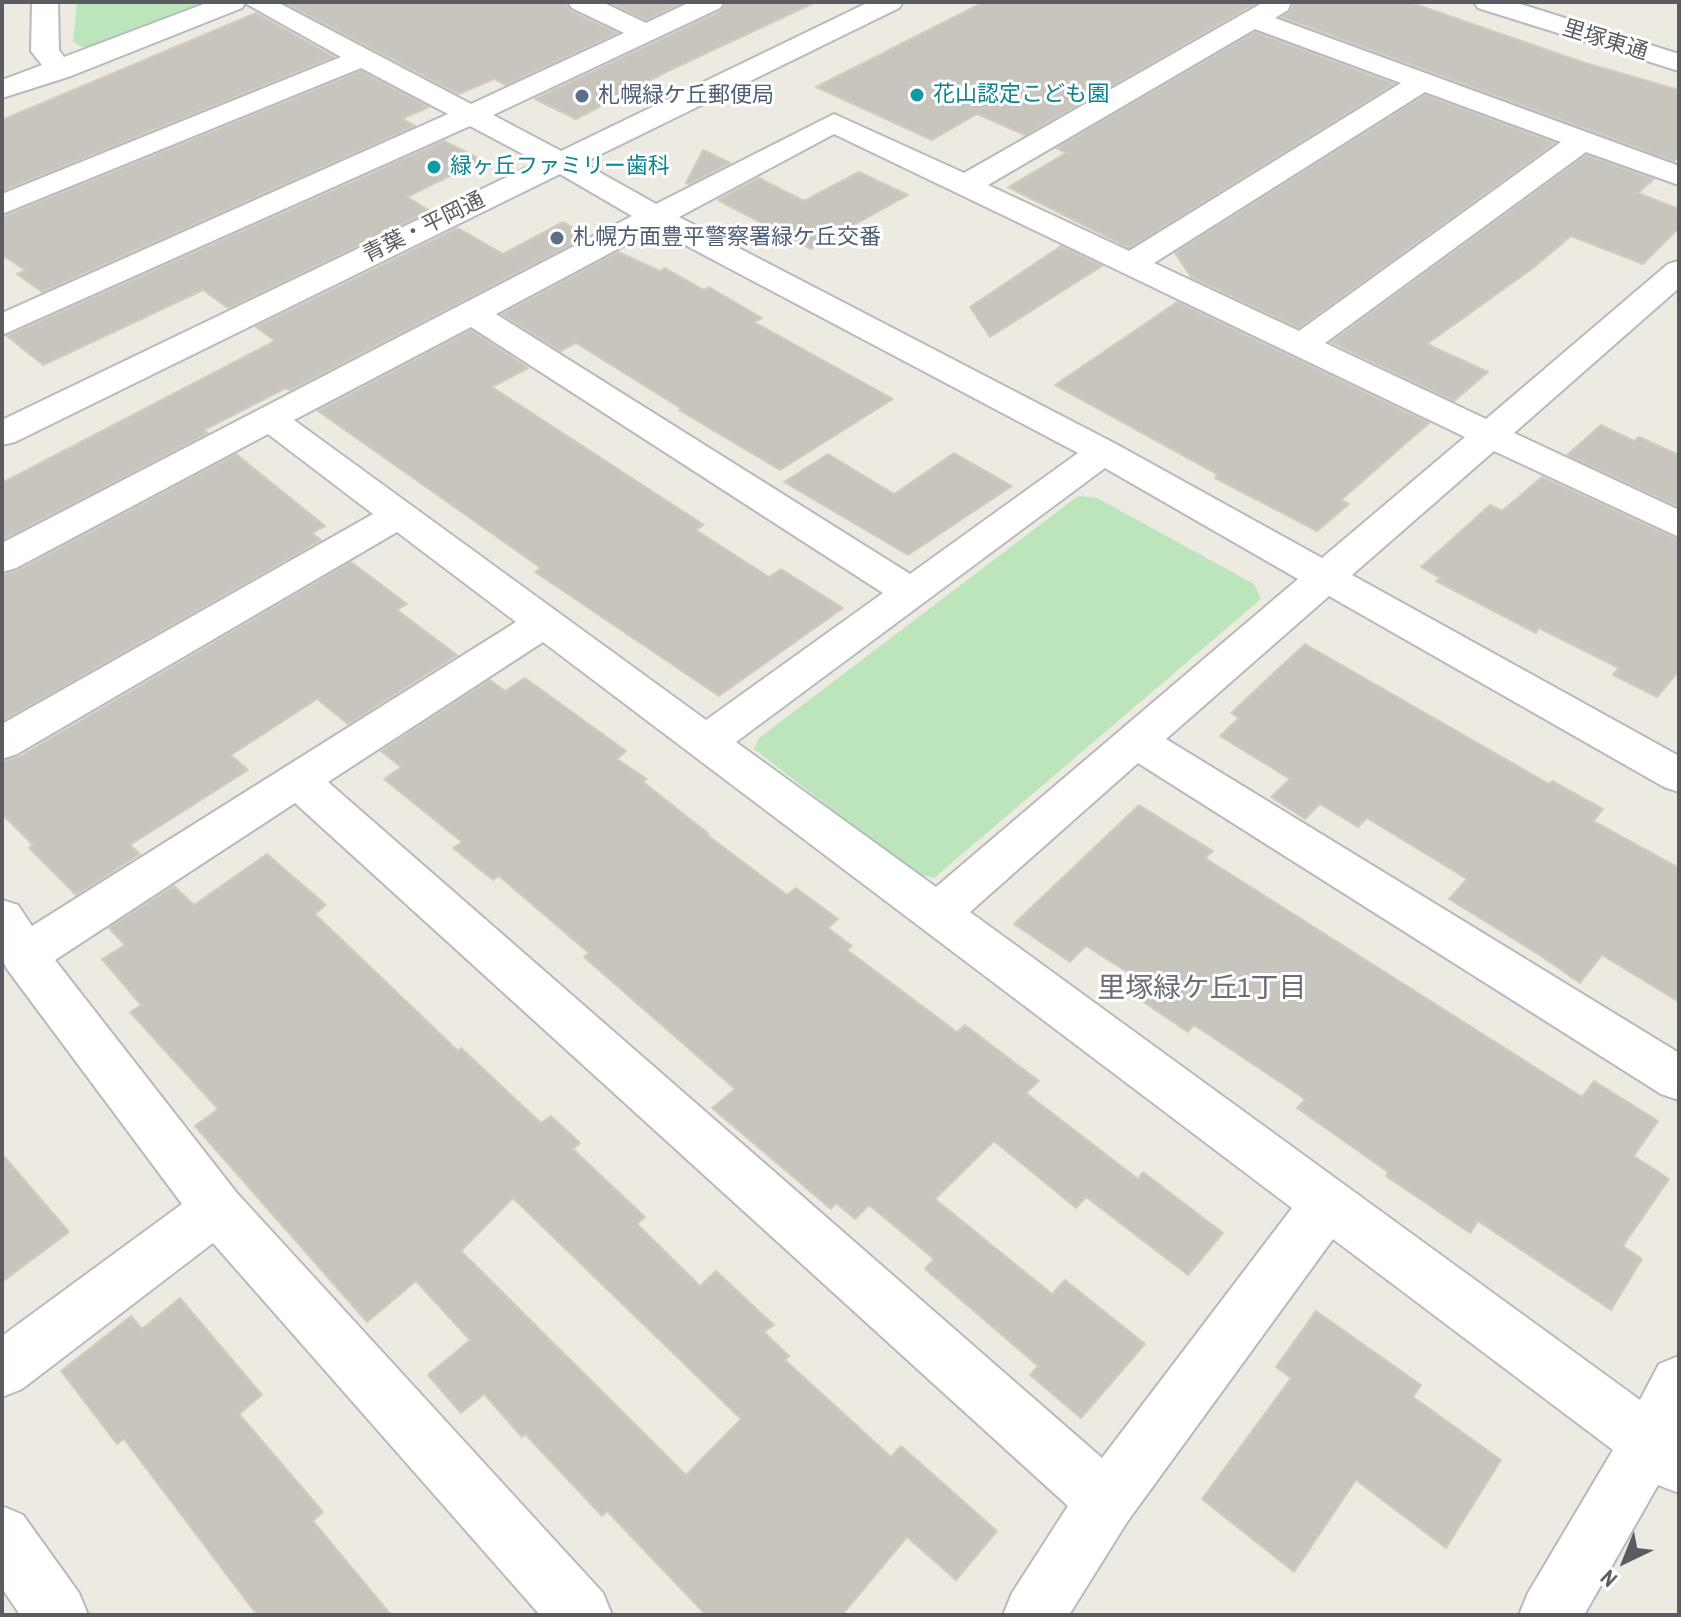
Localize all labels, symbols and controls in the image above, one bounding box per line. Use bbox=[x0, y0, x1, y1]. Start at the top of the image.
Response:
street label: 里塚東通 bbox=[1559, 16, 1651, 66]
place label: 花山認定こども園 bbox=[933, 82, 1109, 108]
place label: 札幌緑ケ丘郵便局 bbox=[598, 83, 774, 109]
marker: 花山認定こども園 bbox=[908, 86, 926, 104]
marker: 札幌緑ケ丘郵便局 bbox=[573, 87, 591, 105]
place label: 緑ヶ丘ファミリー歯科 bbox=[450, 154, 670, 180]
marker: 緑ヶ丘ファミリー歯科 bbox=[425, 158, 443, 176]
street label: 青葉・平岡通 bbox=[359, 187, 489, 269]
place label: 札幌方面豊平警察署緑ケ丘交番 bbox=[573, 225, 881, 251]
marker: 札幌方面豊平警察署緑ケ丘交番 bbox=[548, 229, 566, 247]
district label: 里塚緑ケ丘1丁目 bbox=[1098, 972, 1306, 1006]
north arrow bbox=[1585, 1521, 1665, 1601]
text: N bbox=[1594, 1563, 1624, 1594]

